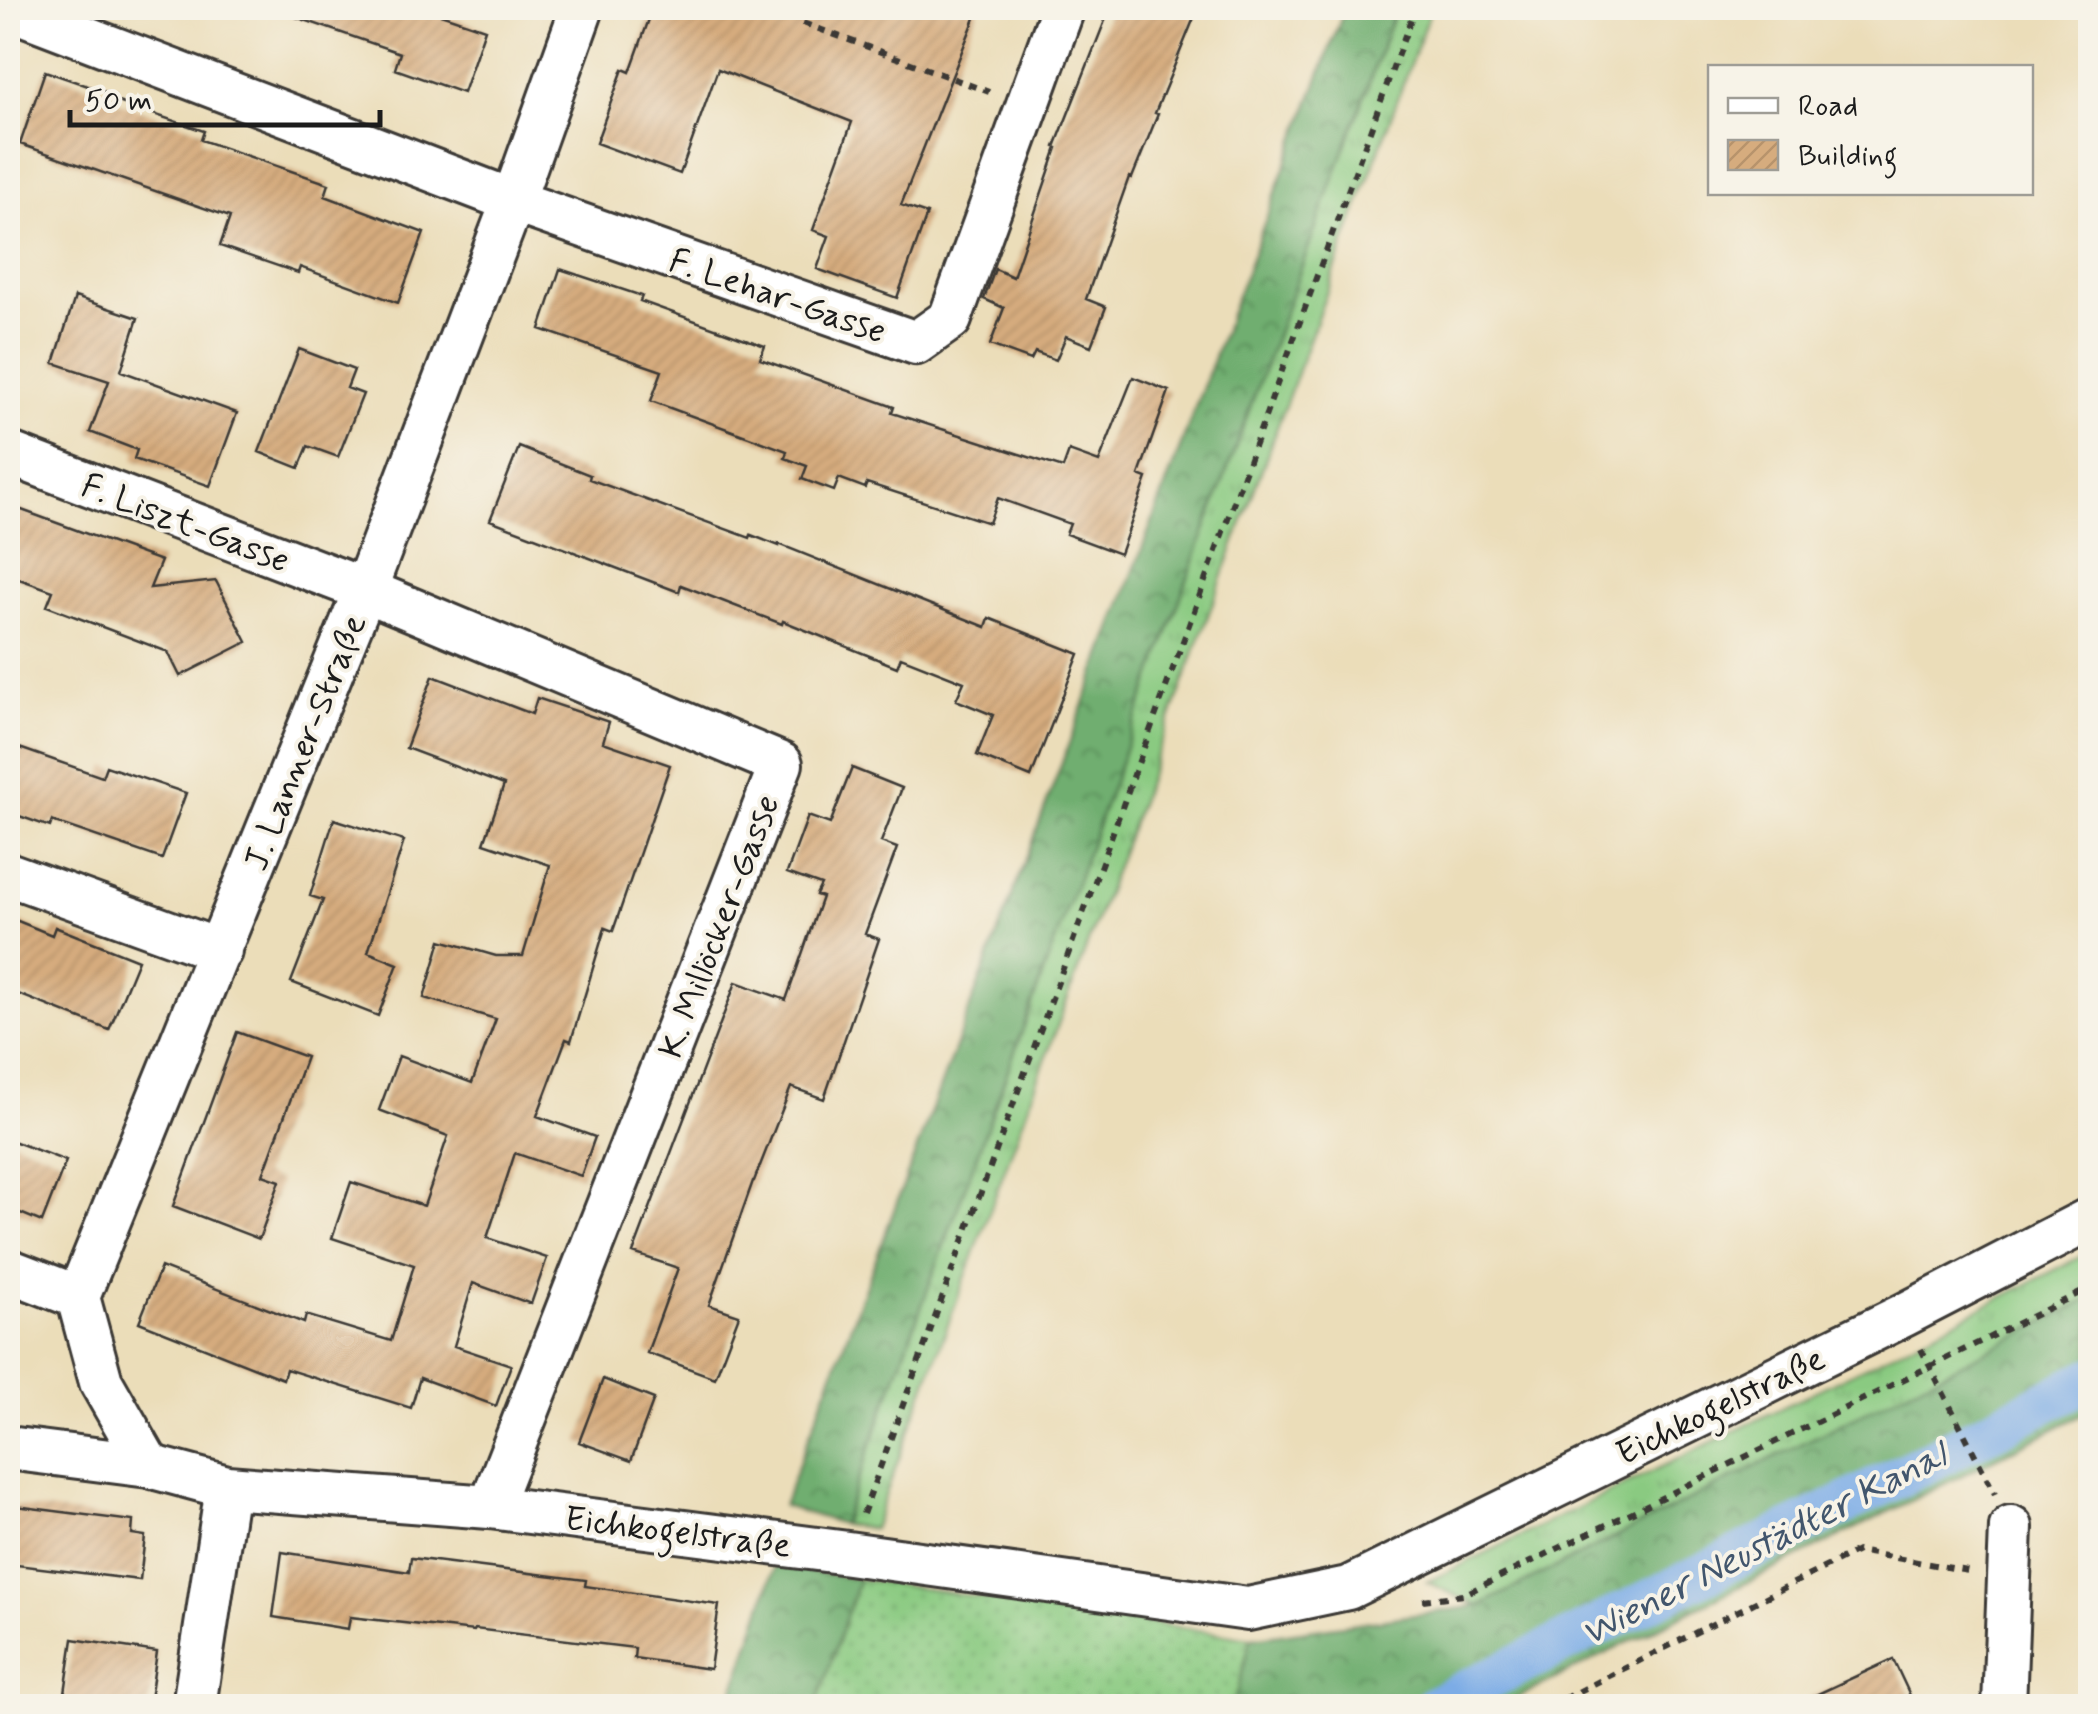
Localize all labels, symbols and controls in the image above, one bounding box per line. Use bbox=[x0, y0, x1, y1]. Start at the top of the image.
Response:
scale bar bbox=[70, 65, 380, 127]
legend bbox=[1708, 65, 2033, 195]
text: 50 m bbox=[85, 82, 152, 121]
text: Road bbox=[1798, 87, 1858, 126]
text: Building bbox=[1798, 137, 1897, 179]
street label: F. Lehar-Gasse bbox=[663, 238, 892, 355]
street label: F. Liszt-Gasse bbox=[75, 463, 296, 585]
street label: J. Lanner-Straße bbox=[234, 608, 378, 878]
street label: K. Millöcker-Gasse bbox=[648, 788, 791, 1065]
street label: Eichkogelstraße bbox=[1609, 1336, 1835, 1481]
water label: Wiener Neustädter Kanal bbox=[1573, 1429, 1960, 1659]
street label: Eichkogelstraße bbox=[562, 1496, 793, 1574]

